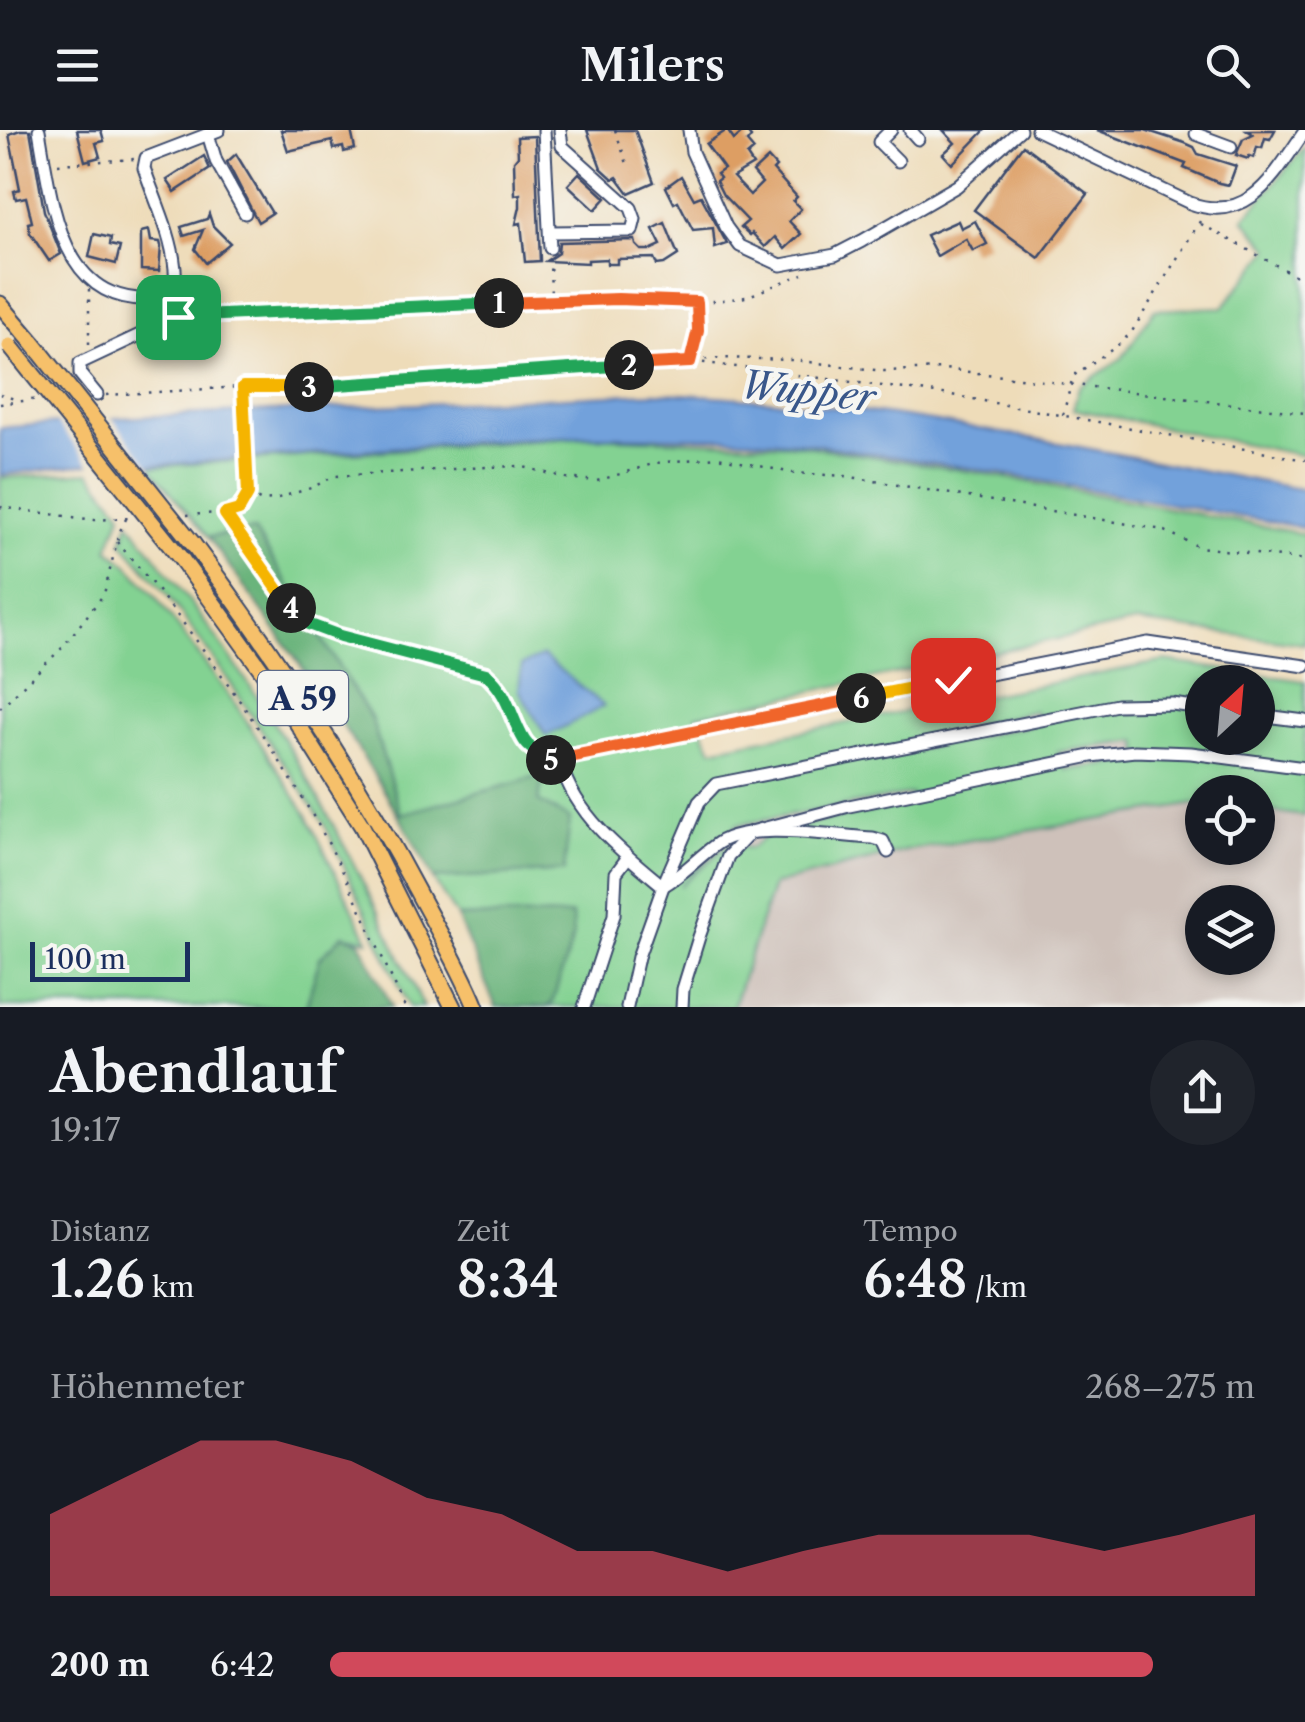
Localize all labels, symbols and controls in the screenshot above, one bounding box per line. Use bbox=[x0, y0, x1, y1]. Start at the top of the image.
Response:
text: Milers bbox=[580, 37, 725, 93]
icon: menu bbox=[50, 38, 105, 93]
icon: search bbox=[1200, 38, 1255, 93]
pin bbox=[136, 275, 221, 360]
pin: 1 bbox=[474, 278, 524, 328]
text: 1 bbox=[493, 286, 505, 320]
icon: arrive bbox=[151, 290, 206, 345]
pin: 2 bbox=[604, 340, 654, 390]
text: 2 bbox=[621, 348, 637, 382]
water label: Wupper bbox=[738, 361, 880, 422]
pin: 3 bbox=[284, 362, 334, 412]
text: 3 bbox=[301, 370, 317, 404]
pin: 4 bbox=[266, 583, 316, 633]
text: 4 bbox=[283, 591, 299, 625]
pin bbox=[911, 638, 996, 723]
icon: check bbox=[926, 653, 981, 708]
north arrow bbox=[1185, 665, 1275, 755]
map controls bbox=[1185, 665, 1275, 975]
road number: A 59 bbox=[258, 671, 348, 725]
pin: 6 bbox=[836, 673, 886, 723]
text: 6 bbox=[853, 681, 869, 715]
pin: 5 bbox=[526, 735, 576, 785]
text: 5 bbox=[543, 743, 559, 777]
button: locate bbox=[1185, 775, 1275, 865]
button: layers bbox=[1185, 885, 1275, 975]
scale bar bbox=[30, 937, 190, 981]
text: 100 m bbox=[45, 942, 126, 976]
text: Abendlauf bbox=[50, 1039, 338, 1106]
button: share bbox=[1150, 1040, 1255, 1145]
text: 19:17 bbox=[50, 1110, 120, 1149]
text: Distanz bbox=[50, 1214, 150, 1248]
text: Zeit bbox=[457, 1214, 510, 1248]
text: Tempo bbox=[863, 1214, 958, 1248]
text: 1.26 bbox=[50, 1248, 145, 1310]
text: 8:34 bbox=[457, 1248, 559, 1310]
text: 6:48 bbox=[863, 1248, 967, 1310]
text: km bbox=[145, 1270, 194, 1304]
text: /km bbox=[967, 1270, 1027, 1304]
text: Höhenmeter bbox=[50, 1367, 245, 1406]
text: 268–275 m bbox=[1085, 1367, 1255, 1406]
text: 200 m bbox=[50, 1645, 150, 1684]
text: 6:42 bbox=[210, 1645, 275, 1684]

